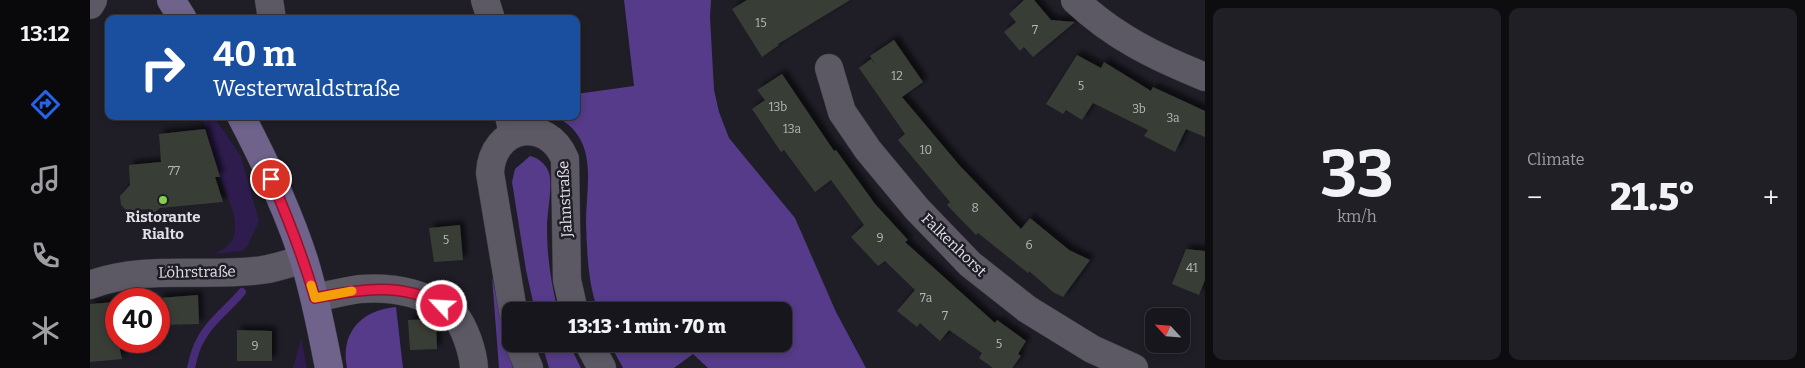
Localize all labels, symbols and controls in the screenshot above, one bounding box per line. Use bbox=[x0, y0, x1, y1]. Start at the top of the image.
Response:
house number: 15 bbox=[755, 16, 767, 30]
text: 13:12 bbox=[20, 20, 70, 47]
house number: 7 bbox=[1032, 23, 1038, 37]
text: 40 m bbox=[213, 33, 296, 75]
icon: right bbox=[130, 35, 195, 100]
house number: 12 bbox=[891, 69, 903, 83]
text: Westerwaldstraße bbox=[213, 75, 400, 102]
house number: 5 bbox=[1078, 79, 1084, 93]
icon: directions bbox=[28, 87, 63, 122]
house number: 13b bbox=[769, 100, 787, 114]
house number: 3b bbox=[1132, 102, 1146, 116]
house number: 3a bbox=[1166, 111, 1180, 125]
house number: 13a bbox=[783, 122, 801, 136]
text: 33 bbox=[1320, 135, 1394, 213]
house number: 10 bbox=[920, 143, 932, 157]
text: Climate bbox=[1527, 150, 1585, 169]
pin bbox=[250, 158, 292, 200]
street label: Jahnstraße bbox=[554, 160, 576, 239]
icon: music bbox=[28, 162, 63, 197]
house number: 77 bbox=[168, 164, 180, 178]
icon: arrive bbox=[257, 165, 285, 193]
text: 21.5° bbox=[1610, 174, 1696, 220]
text: − bbox=[1527, 181, 1542, 214]
text: + bbox=[1763, 181, 1779, 214]
marker: Ristorante Rialto bbox=[157, 194, 169, 206]
house number: 8 bbox=[971, 201, 979, 215]
text: km/h bbox=[1337, 207, 1377, 226]
place label: Ristorante Rialto bbox=[125, 208, 201, 243]
street label: Falkenhorst bbox=[918, 210, 991, 281]
house number: 9 bbox=[876, 231, 884, 245]
house number: 5 bbox=[443, 233, 449, 247]
icon: phone bbox=[28, 238, 63, 273]
house number: 6 bbox=[1025, 238, 1033, 252]
house number: 41 bbox=[1186, 261, 1198, 275]
street label: Löhrstraße bbox=[158, 262, 236, 282]
position arrow bbox=[415, 279, 467, 331]
speed limit sign: 40 bbox=[105, 288, 170, 353]
house number: 7a bbox=[920, 291, 933, 305]
north arrow bbox=[1145, 308, 1190, 352]
map controls bbox=[1145, 308, 1190, 353]
house number: 7 bbox=[942, 309, 948, 323]
icon: climate bbox=[28, 313, 63, 348]
text: 13:13 · 1 min · 70 m bbox=[568, 315, 726, 338]
house number: 5 bbox=[996, 337, 1002, 351]
house number: 9 bbox=[251, 339, 259, 353]

